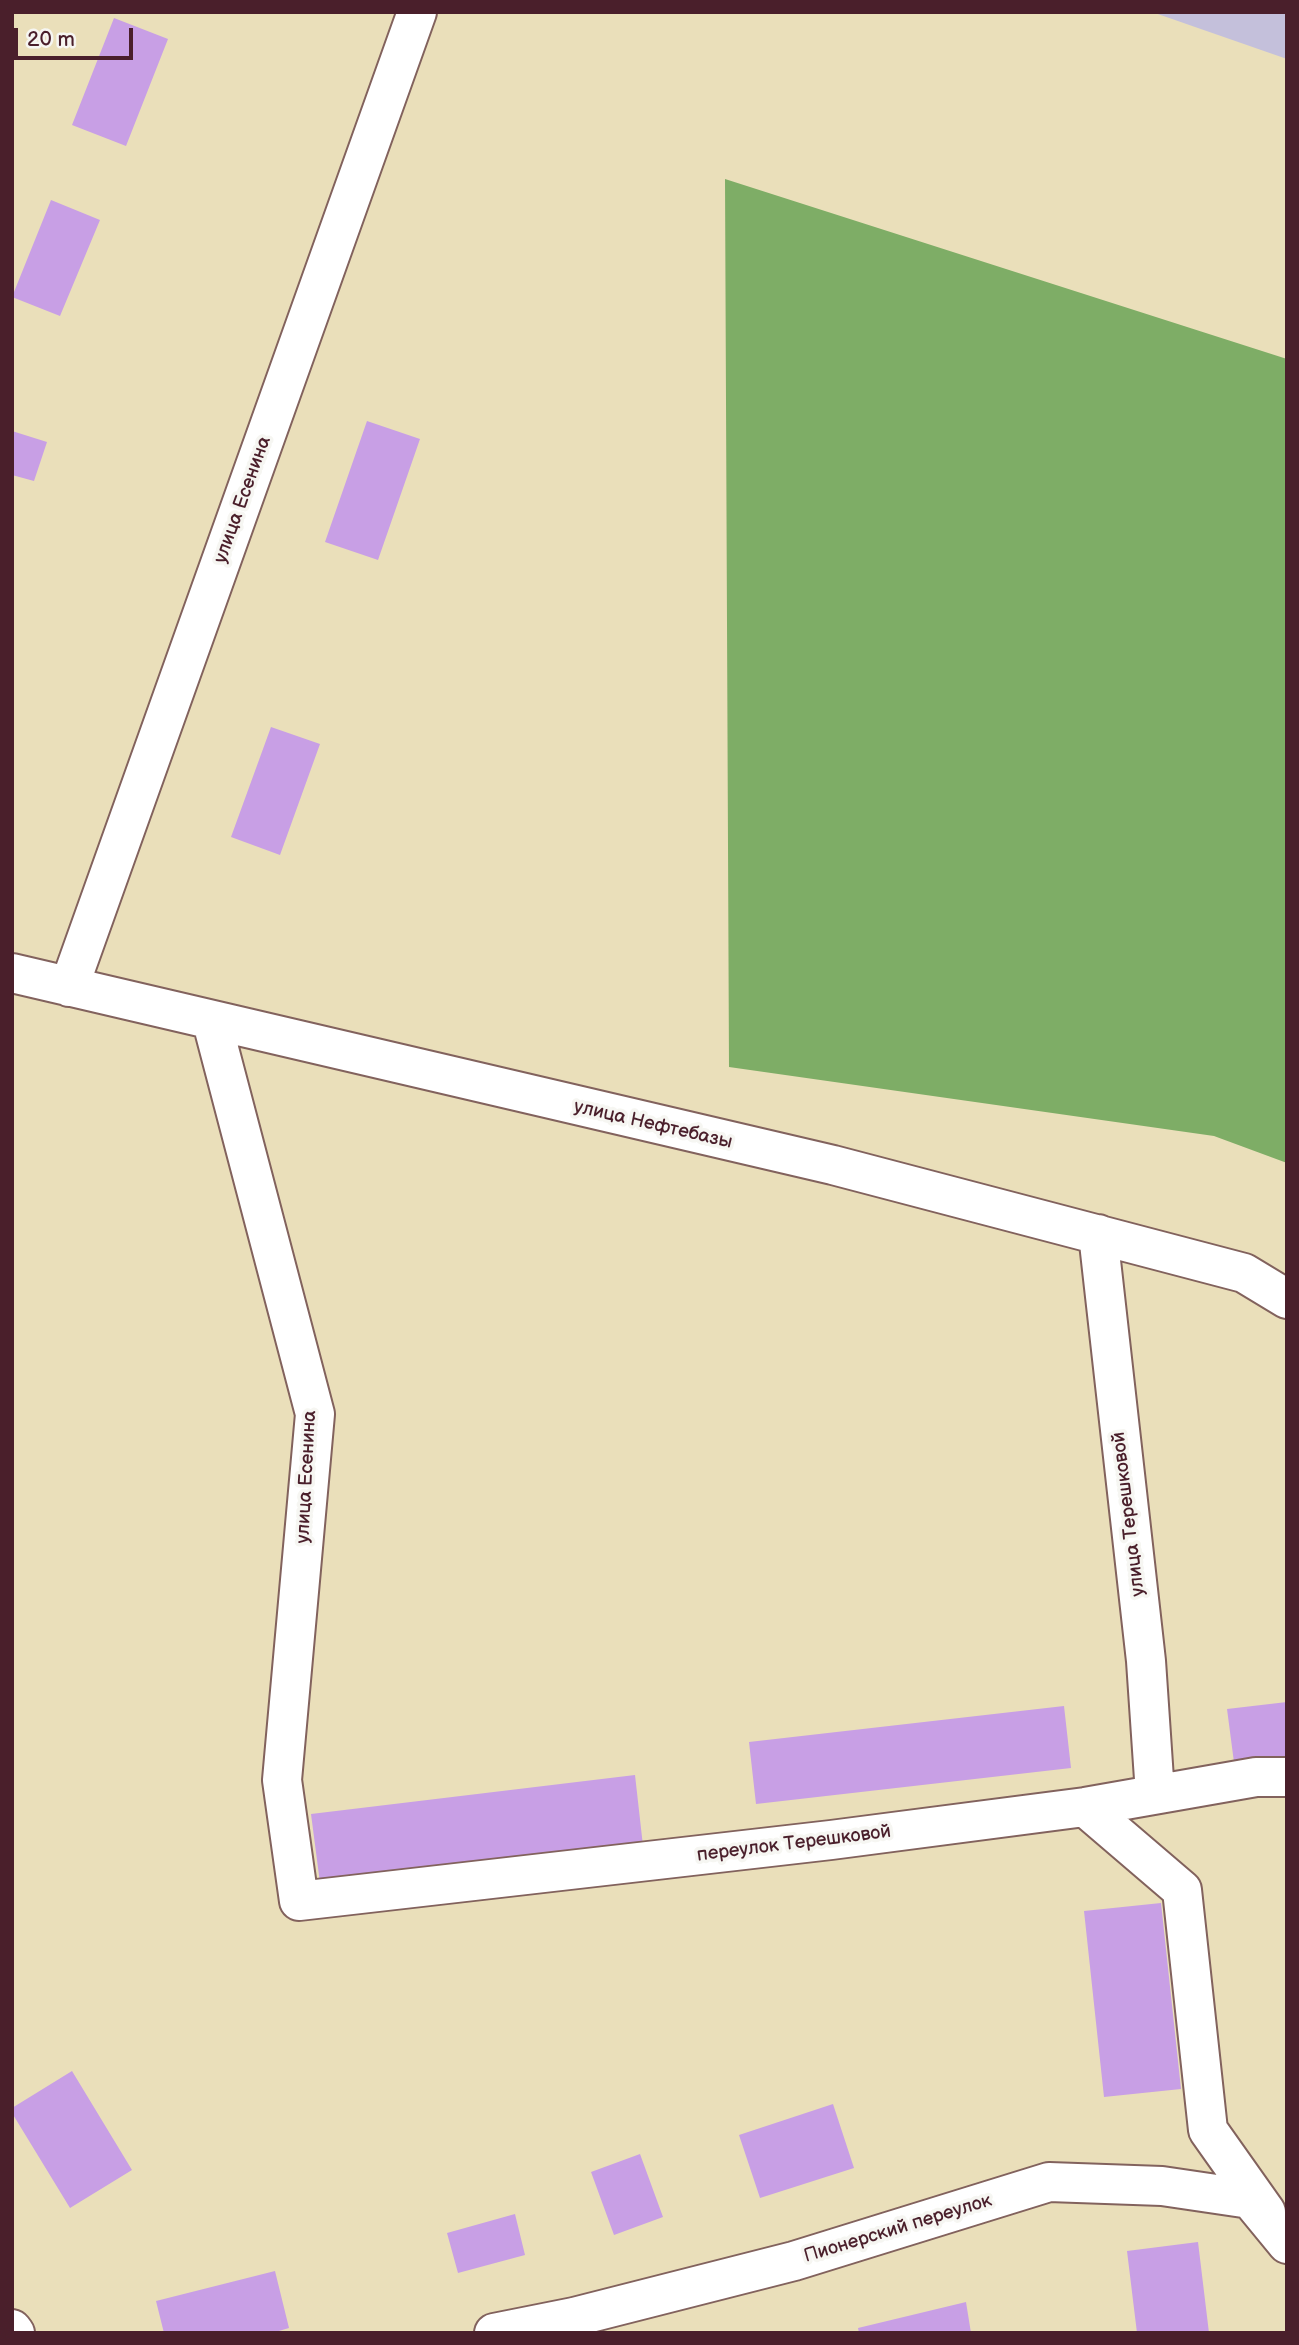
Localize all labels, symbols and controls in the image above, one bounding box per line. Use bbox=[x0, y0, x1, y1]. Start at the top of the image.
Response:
scale bar bbox=[18, 14, 136, 58]
text: 20 m bbox=[27, 27, 75, 52]
street label: улица Есенина bbox=[209, 433, 277, 567]
street label: улица Нефтебазы bbox=[572, 1096, 734, 1154]
street label: улица Есенина bbox=[292, 1410, 322, 1544]
street label: улица Терешковой bbox=[1108, 1430, 1150, 1598]
street label: переулок Терешковой bbox=[696, 1821, 892, 1867]
street label: Пионерский переулок bbox=[801, 2190, 995, 2268]

